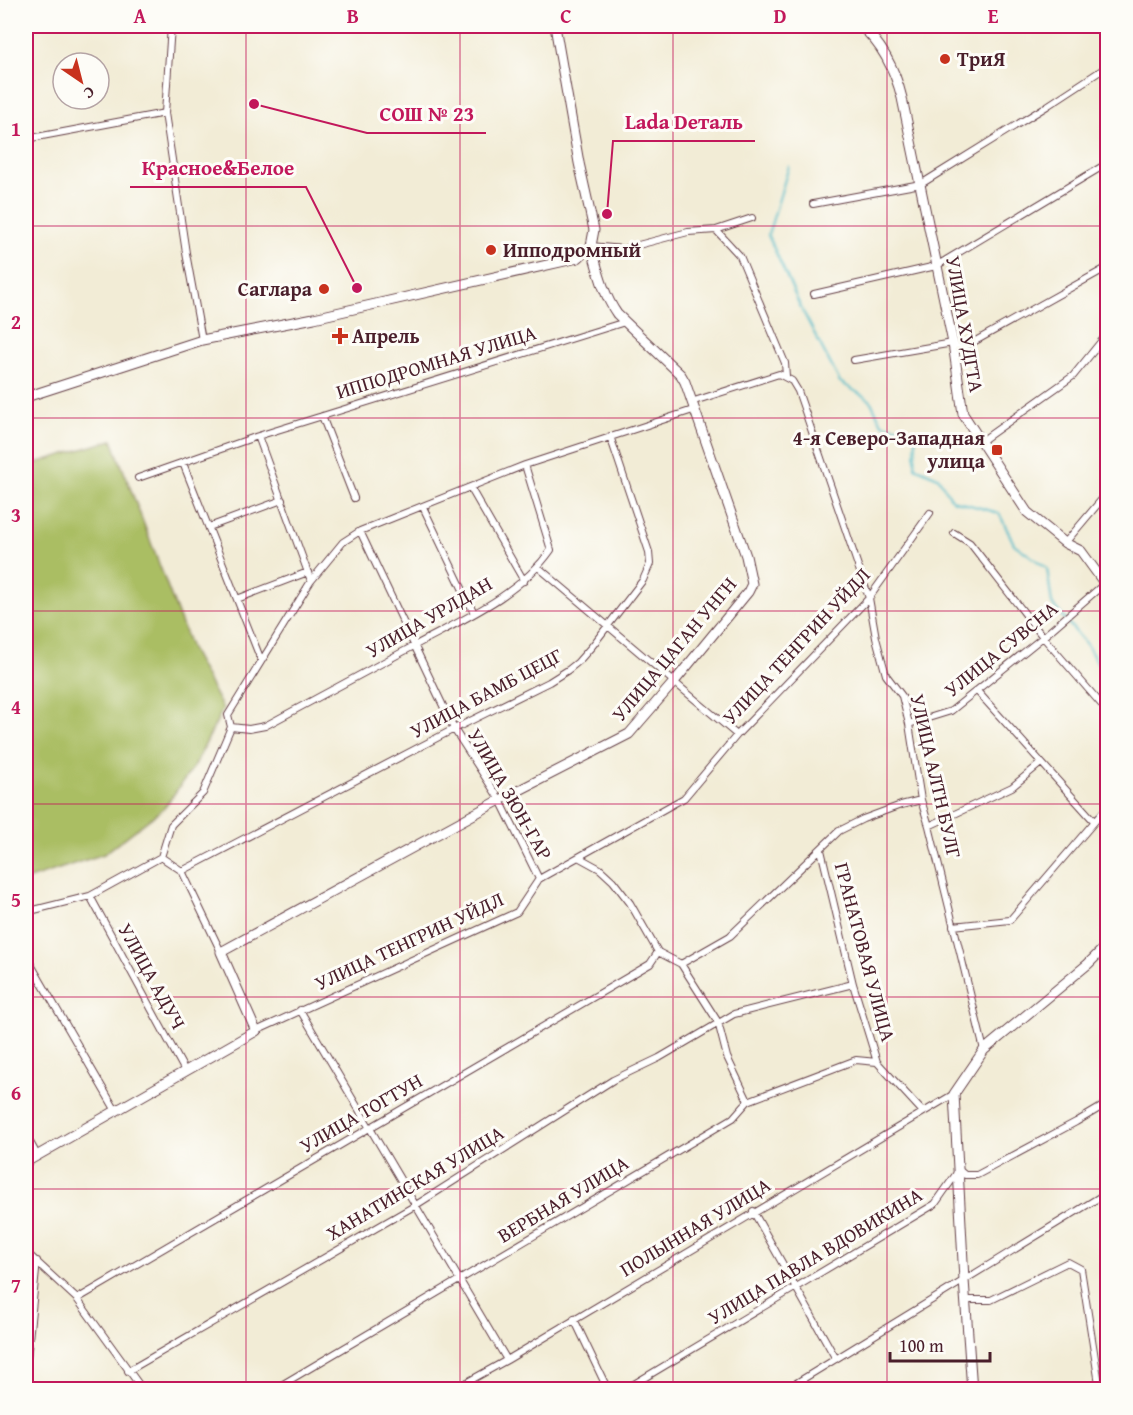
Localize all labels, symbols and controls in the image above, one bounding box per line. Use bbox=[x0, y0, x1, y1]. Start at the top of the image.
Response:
text: A bbox=[134, 1, 147, 30]
text: B bbox=[347, 1, 359, 30]
text: C bbox=[560, 1, 572, 30]
text: D bbox=[773, 1, 787, 30]
text: E bbox=[988, 1, 999, 30]
place label: ТриЯ bbox=[957, 44, 1006, 73]
north arrow bbox=[51, 51, 111, 111]
marker: ТриЯ bbox=[938, 52, 952, 66]
text: С bbox=[79, 81, 100, 106]
callout: СОШ № 23 bbox=[367, 94, 486, 133]
text: СОШ № 23 bbox=[380, 98, 474, 129]
callout: Lada Dеталь bbox=[613, 102, 755, 141]
text: Lada Dеталь bbox=[625, 106, 743, 137]
text: 1 bbox=[11, 114, 21, 143]
callout: Красное&Белое bbox=[130, 148, 306, 187]
text: Красное&Белое bbox=[142, 152, 294, 183]
place label: Ипподромный bbox=[503, 235, 642, 264]
marker: Ипподромный bbox=[484, 243, 498, 257]
street label: УЛИЦА ХУДГТА bbox=[939, 253, 992, 394]
place label: Саглара bbox=[238, 274, 313, 303]
marker: Саглара bbox=[317, 282, 331, 296]
text: 2 bbox=[11, 307, 21, 336]
street label: ИППОДРОМНАЯ УЛИЦА bbox=[332, 317, 539, 406]
place label: Апрель bbox=[352, 321, 420, 350]
marker: Апрель bbox=[333, 329, 347, 343]
place label: 4-я Северо-Западная улица bbox=[793, 423, 986, 475]
marker: 4-я Северо-Западная улица bbox=[990, 443, 1004, 457]
text: 3 bbox=[11, 500, 21, 529]
street label: УЛИЦА ТЕНГРИН УЙДЛ bbox=[715, 561, 876, 731]
street label: УЛИЦА УРЛДАН bbox=[360, 569, 497, 665]
street label: УЛИЦА ЦАГАН УНГН bbox=[604, 570, 743, 727]
street label: УЛИЦА СУВСНА bbox=[938, 594, 1064, 703]
street label: УЛИЦА БАМБ ЦЕЦГ bbox=[405, 640, 567, 745]
street label: УЛИЦА АЛТН БУЛГ bbox=[904, 691, 970, 861]
text: 4 bbox=[11, 692, 21, 721]
street label: УЛИЦА ЗЮН-ГАР bbox=[461, 722, 560, 865]
street label: ГРАНАТОВАЯ УЛИЦА bbox=[828, 859, 903, 1045]
street label: УЛИЦА ТЕНГРИН УЙДЛ bbox=[310, 884, 508, 997]
text: 5 bbox=[11, 885, 21, 914]
street label: УЛИЦА АДУЧ bbox=[111, 918, 194, 1034]
street label: УЛИЦА ТОГТУН bbox=[294, 1066, 428, 1160]
text: 6 bbox=[11, 1078, 21, 1107]
street label: ХАНАТИНСКАЯ УЛИЦА bbox=[320, 1118, 509, 1247]
street label: ВЕРБНАЯ УЛИЦА bbox=[492, 1148, 634, 1249]
street label: ПОЛЫННАЯ УЛИЦА bbox=[614, 1170, 776, 1283]
street label: УЛИЦА ПАВЛА ВДОВИКИНА bbox=[702, 1180, 927, 1331]
text: 7 bbox=[11, 1270, 21, 1299]
scale bar bbox=[890, 1325, 990, 1363]
text: 100 m bbox=[899, 1332, 944, 1359]

